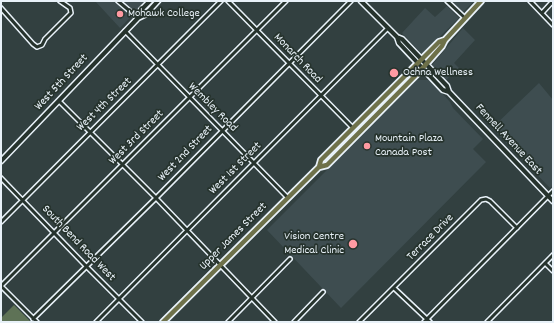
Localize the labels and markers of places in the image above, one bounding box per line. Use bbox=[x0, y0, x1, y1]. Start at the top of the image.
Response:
place label: Mohawk College bbox=[128, 7, 200, 21]
marker: Mohawk College bbox=[115, 9, 125, 19]
place label: Ochna Wellness bbox=[403, 66, 473, 80]
marker: Ochna Wellness bbox=[388, 67, 400, 79]
place label: Mountain Plaza Canada Post bbox=[375, 132, 443, 160]
marker: Mountain Plaza Canada Post bbox=[362, 141, 372, 151]
place label: Vision Centre Medical Clinic bbox=[284, 230, 344, 258]
marker: Vision Centre Medical Clinic bbox=[347, 238, 359, 250]

